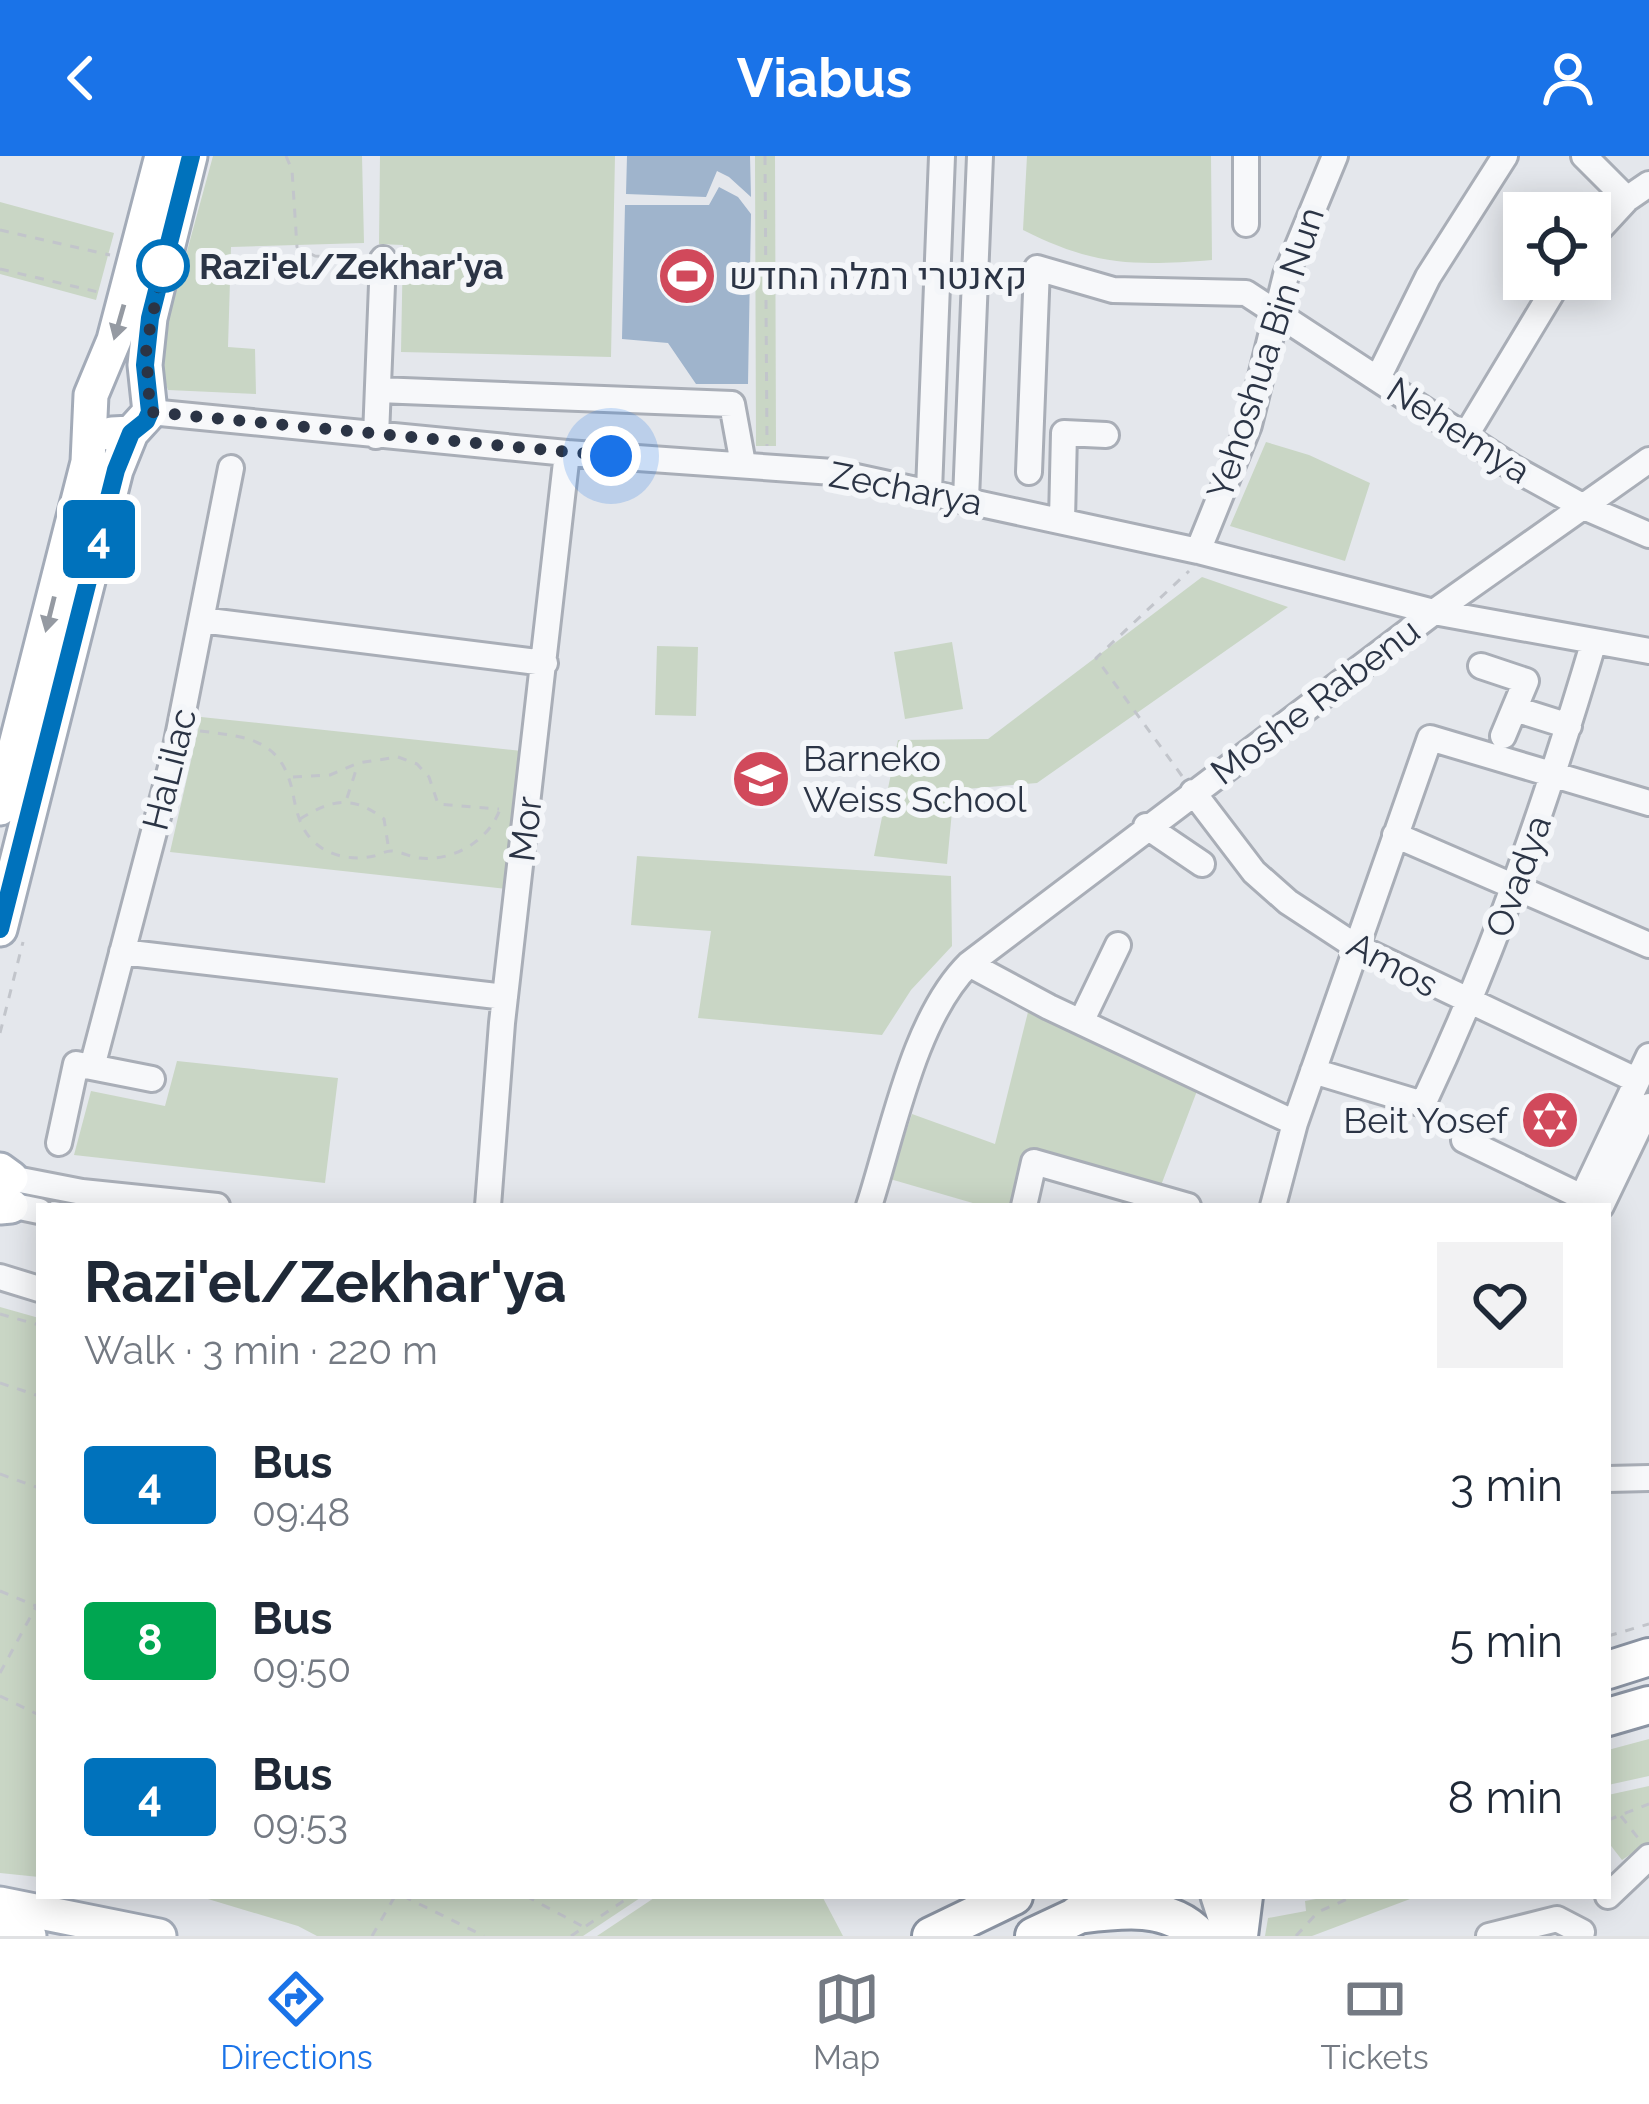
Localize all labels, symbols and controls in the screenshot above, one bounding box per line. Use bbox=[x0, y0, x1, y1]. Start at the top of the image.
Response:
icon: back bbox=[48, 45, 114, 111]
icon: person bbox=[1535, 45, 1601, 111]
text: Viabus bbox=[737, 46, 912, 110]
map controls bbox=[1503, 192, 1611, 300]
button: locate bbox=[1503, 192, 1611, 300]
street label: Yehoshua Bin Nun bbox=[1198, 202, 1332, 504]
marker: Razi'el/Zekhar'ya bbox=[138, 241, 188, 291]
place label: Razi'el/Zekhar'ya bbox=[199, 245, 504, 287]
sports icon: קאנטרי רמלה החדש bbox=[656, 245, 718, 307]
place label: קאנטרי רמלה החדש bbox=[729, 255, 1027, 297]
one-way arrow bbox=[109, 305, 127, 341]
street label: Nehemya bbox=[1380, 368, 1538, 492]
your location bbox=[581, 426, 641, 486]
street label: Zecharya bbox=[826, 453, 986, 523]
line badge: 4 bbox=[60, 500, 138, 578]
text: 4 bbox=[87, 514, 111, 563]
one-way arrow bbox=[39, 595, 58, 632]
street label: Moshe Rabenu bbox=[1203, 609, 1427, 793]
street label: HaLilac bbox=[134, 704, 204, 834]
place label: Barneko Weiss School bbox=[803, 737, 1027, 820]
school or university icon: Barneko Weiss School bbox=[730, 748, 792, 810]
street label: Mor bbox=[500, 794, 550, 864]
street label: Ovadya bbox=[1477, 809, 1559, 943]
street label: Amos bbox=[1341, 923, 1445, 1005]
synagogue icon: Beit Yosef bbox=[1519, 1089, 1581, 1151]
place label: Beit Yosef bbox=[1343, 1099, 1510, 1141]
button: heart bbox=[1437, 1242, 1563, 1368]
text: Razi'el/Zekhar'ya bbox=[84, 1248, 567, 1315]
text: Walk · 3 min · 220 m bbox=[84, 1327, 438, 1373]
text: Bus bbox=[252, 1436, 333, 1489]
text: 3 min bbox=[1450, 1459, 1563, 1512]
text: 4 bbox=[138, 1460, 162, 1509]
text: 09:48 bbox=[252, 1489, 350, 1535]
text: Bus bbox=[252, 1592, 333, 1645]
text: 5 min bbox=[1450, 1615, 1563, 1668]
text: 8 bbox=[137, 1616, 163, 1665]
text: 09:50 bbox=[252, 1645, 351, 1691]
text: Bus bbox=[252, 1748, 333, 1801]
text: 8 min bbox=[1447, 1771, 1563, 1824]
text: 4 bbox=[138, 1772, 162, 1821]
text: 09:53 bbox=[252, 1801, 348, 1847]
tab: Directions bbox=[220, 1966, 373, 2077]
tab: Map bbox=[813, 1966, 880, 2077]
tab: Tickets bbox=[1321, 1966, 1429, 2077]

